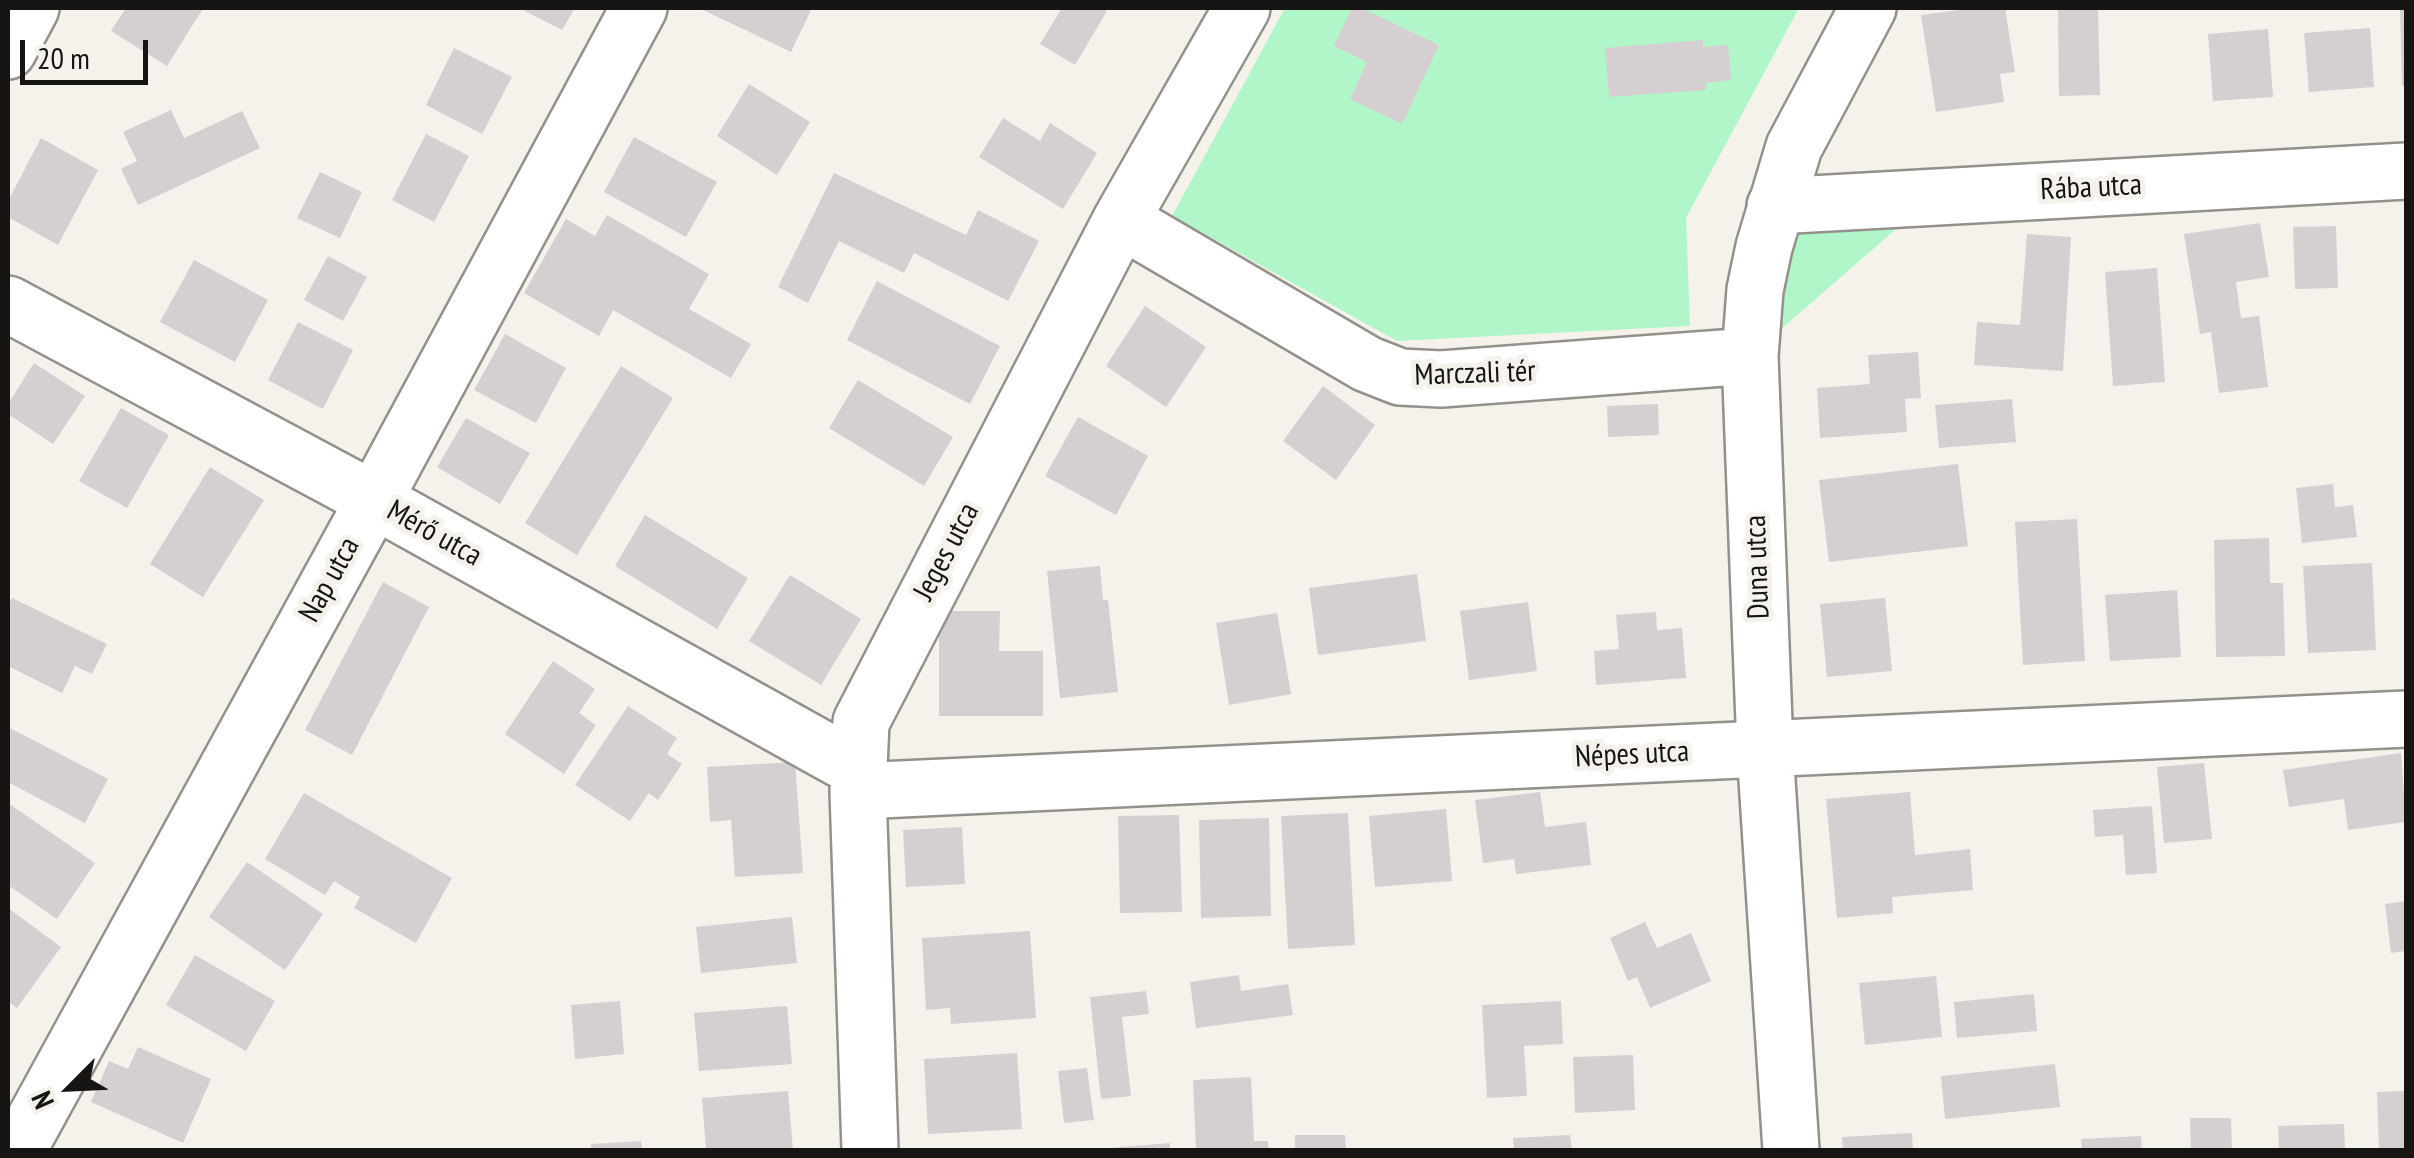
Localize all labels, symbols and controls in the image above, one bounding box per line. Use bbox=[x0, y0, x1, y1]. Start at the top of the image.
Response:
scale bar bbox=[25, 20, 152, 82]
text: 20 m bbox=[37, 38, 90, 77]
street label: Rába utca bbox=[2039, 167, 2143, 209]
street label: Marczali tér bbox=[1414, 354, 1536, 394]
street label: Mérő utca bbox=[380, 493, 488, 575]
street label: Jeges utca bbox=[906, 497, 988, 607]
street label: Duna utca bbox=[1738, 514, 1778, 620]
street label: Nap utca bbox=[292, 531, 368, 629]
street label: Népes utca bbox=[1574, 734, 1690, 776]
north arrow bbox=[20, 1038, 120, 1138]
text: N bbox=[22, 1086, 62, 1115]

